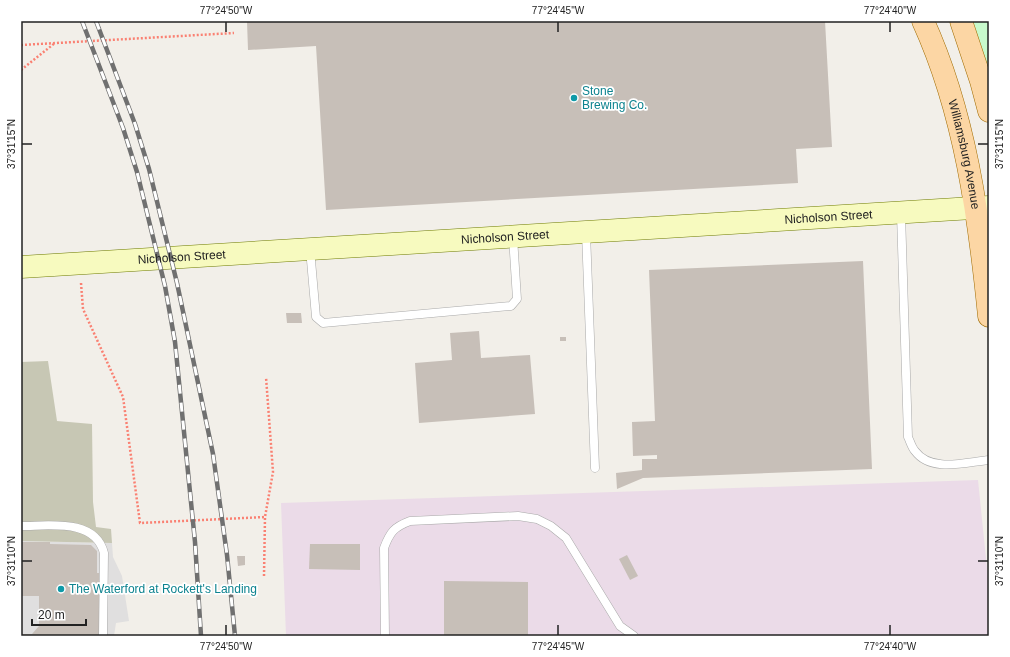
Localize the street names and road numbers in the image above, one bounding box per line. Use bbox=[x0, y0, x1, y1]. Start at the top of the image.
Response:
street label: Williamsburg Avenue bbox=[945, 98, 983, 211]
street label: Nicholson Street bbox=[784, 207, 874, 227]
street label: Nicholson Street bbox=[461, 227, 550, 247]
street label: Nicholson Street bbox=[137, 247, 227, 267]

